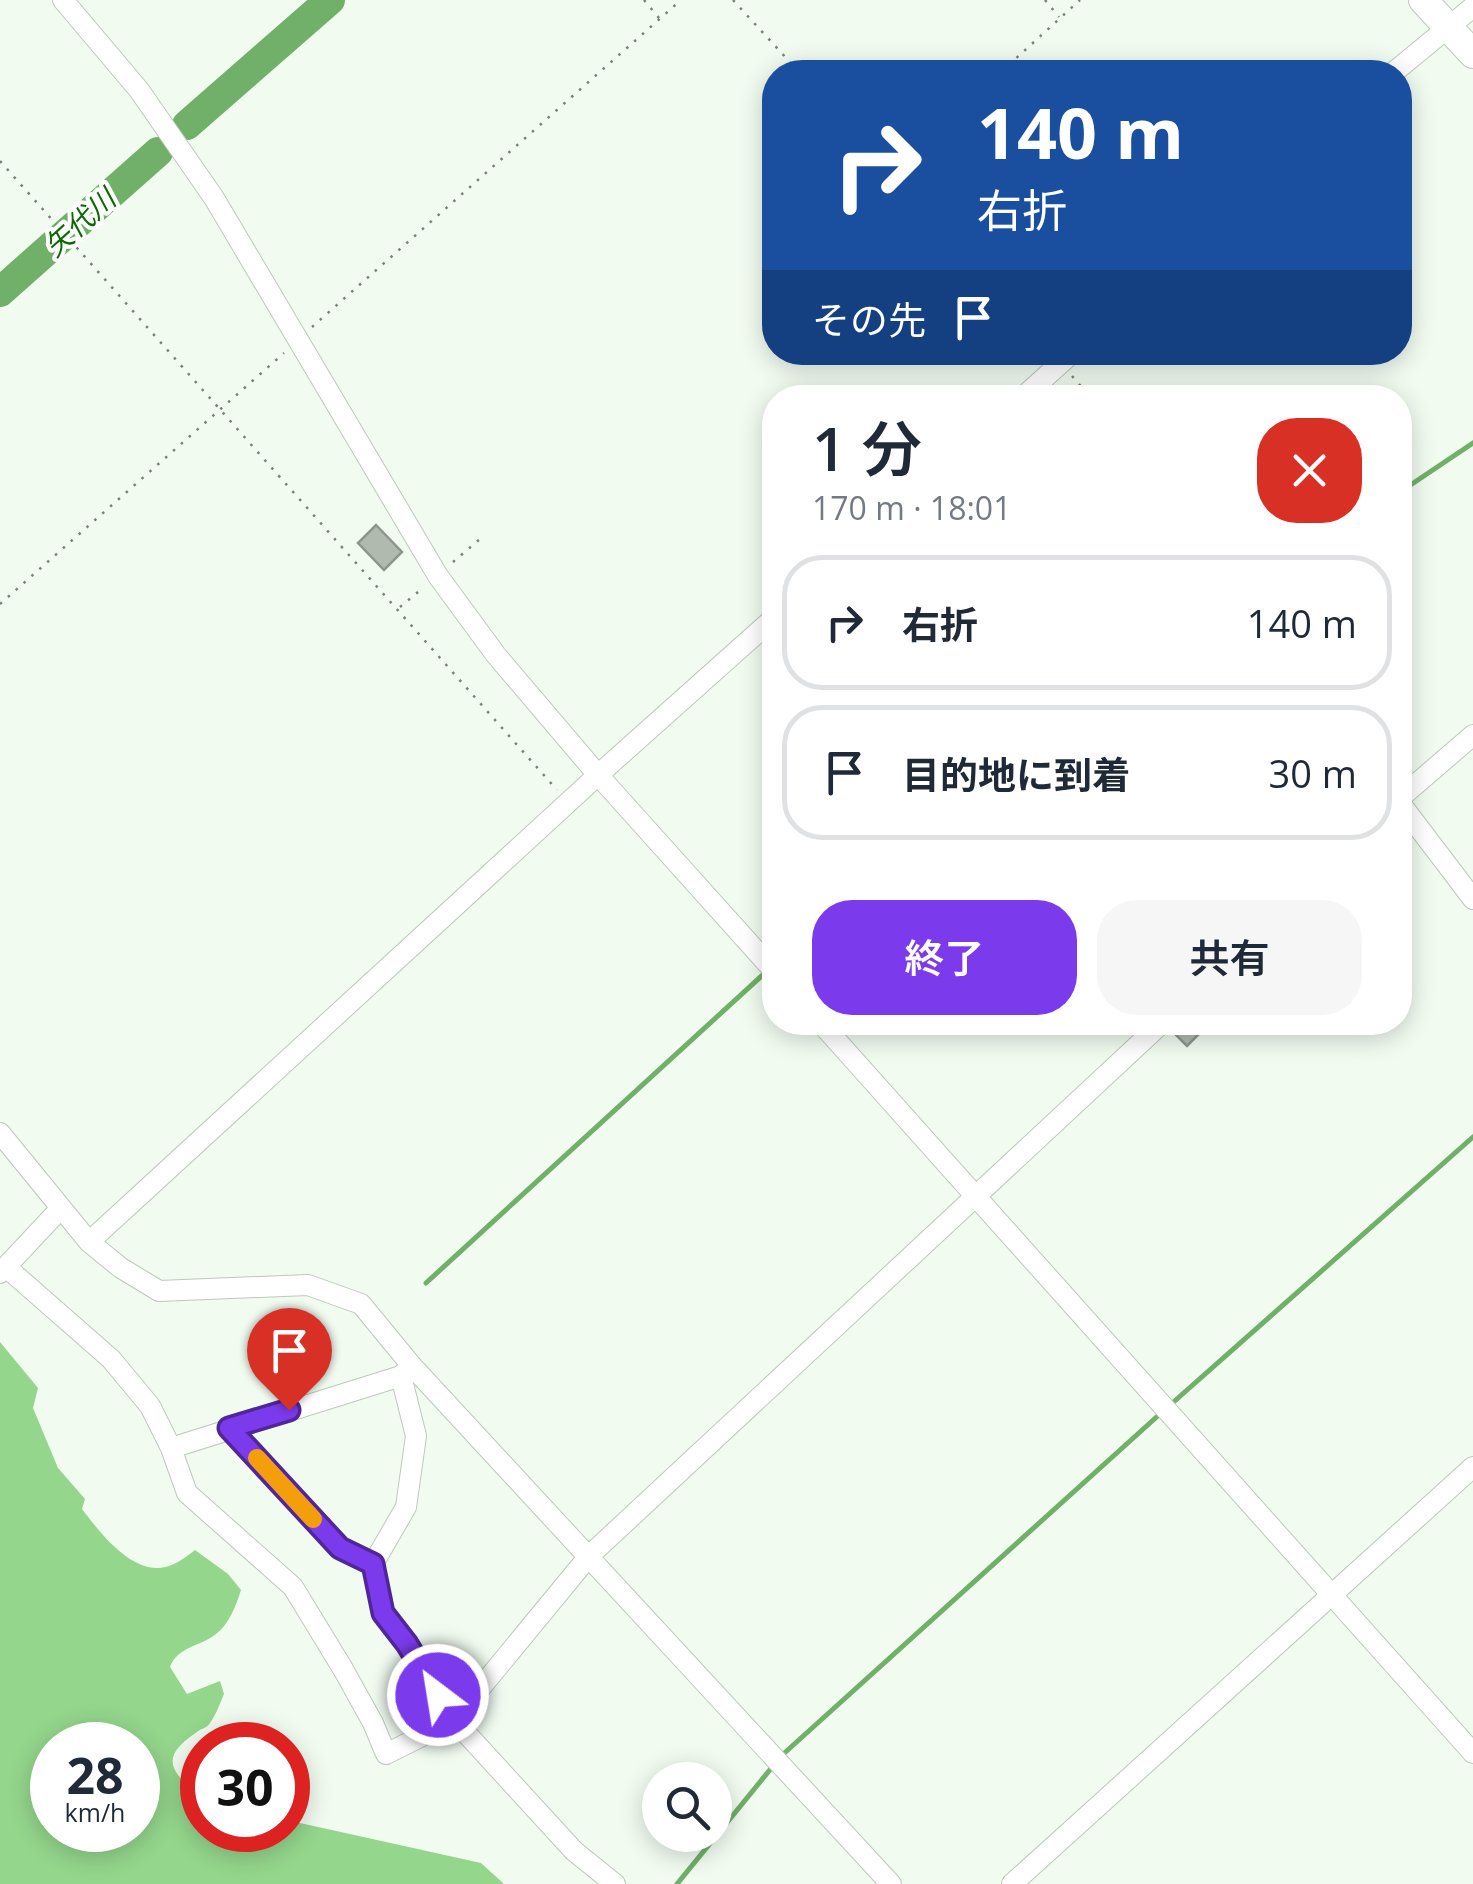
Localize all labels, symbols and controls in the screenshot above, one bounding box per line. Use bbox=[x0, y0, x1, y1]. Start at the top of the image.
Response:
text: 140 m bbox=[977, 84, 1184, 180]
icon: right bbox=[812, 100, 942, 230]
water label: 矢代川 bbox=[35, 178, 125, 264]
text: 右折 bbox=[977, 179, 1067, 240]
icon: arrive bbox=[946, 290, 1001, 345]
text: その先 bbox=[812, 293, 926, 345]
text: 1 分 bbox=[812, 407, 922, 489]
button: close bbox=[1257, 418, 1362, 523]
text: 170 m · 18:01 bbox=[812, 486, 1011, 529]
icon: right bbox=[817, 595, 872, 650]
text: 140 m bbox=[1247, 597, 1357, 649]
text: 右折 bbox=[902, 598, 978, 650]
icon: arrive bbox=[817, 745, 872, 800]
text: 30 m bbox=[1268, 747, 1357, 799]
text: 目的地に到着 bbox=[902, 748, 1130, 800]
button: 終了 bbox=[812, 900, 1077, 1015]
button: 共有 bbox=[1097, 900, 1362, 1015]
pin bbox=[247, 1308, 332, 1411]
icon: arrive bbox=[262, 1323, 317, 1378]
position arrow bbox=[386, 1643, 490, 1747]
speed limit sign: 30 bbox=[180, 1722, 310, 1852]
text: 28 bbox=[66, 1741, 124, 1809]
map controls bbox=[642, 1762, 732, 1852]
button: search bbox=[642, 1762, 732, 1852]
text: km/h bbox=[65, 1795, 125, 1829]

